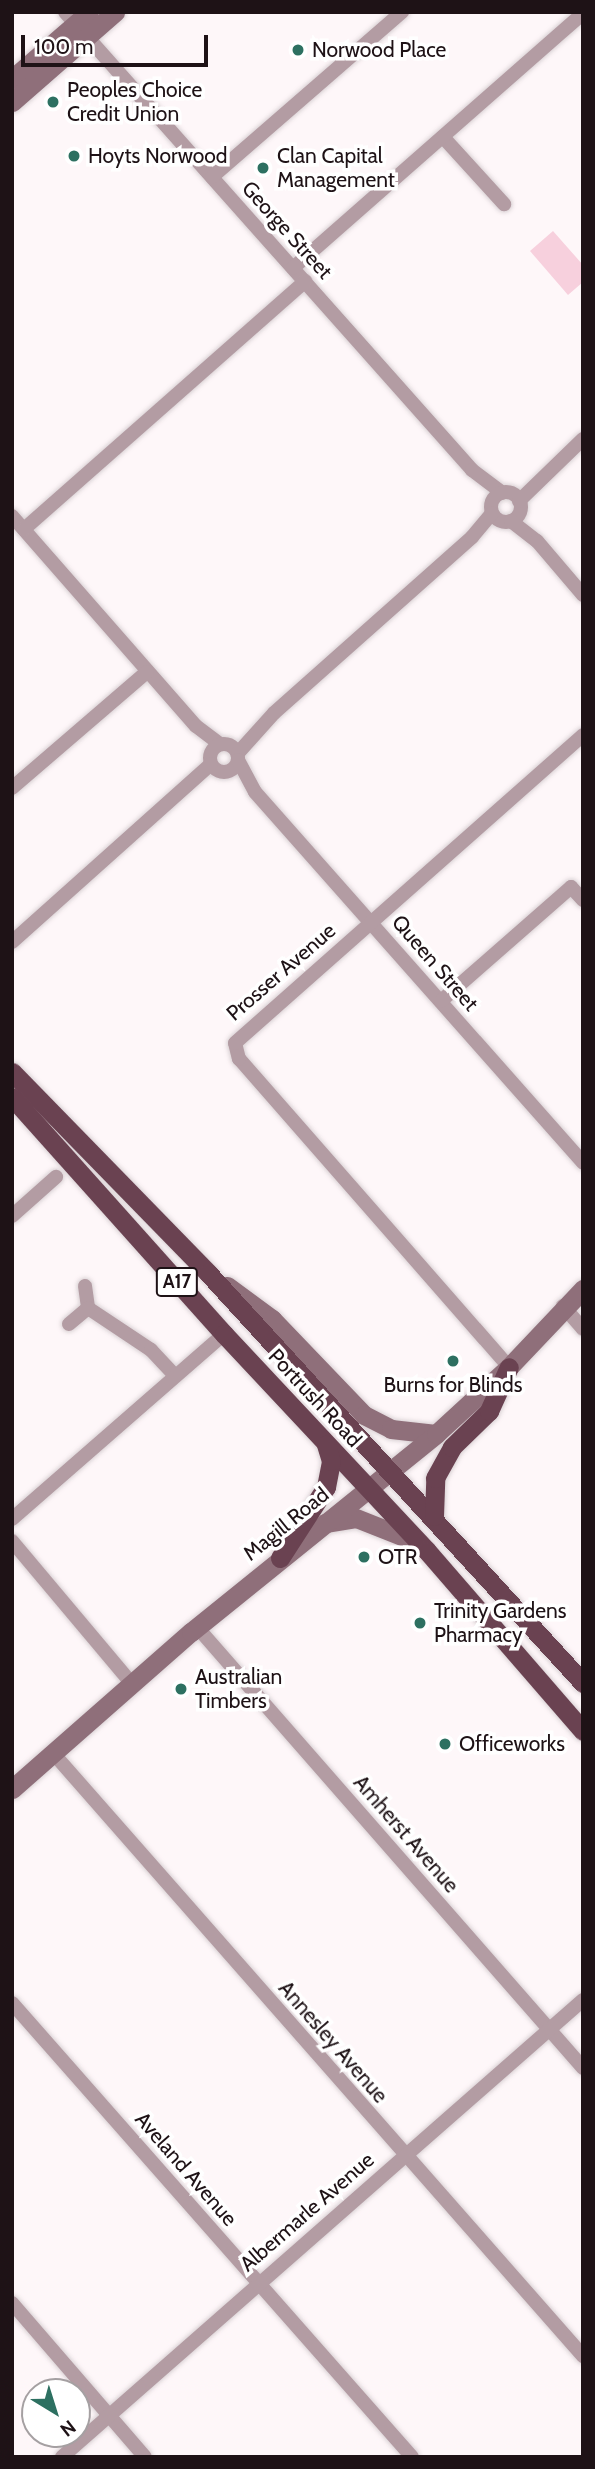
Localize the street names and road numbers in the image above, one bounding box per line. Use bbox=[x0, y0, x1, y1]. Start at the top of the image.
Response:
street label: George Street bbox=[237, 176, 337, 284]
street label: Queen Street bbox=[386, 910, 484, 1016]
street label: Prosser Avenue bbox=[221, 918, 341, 1026]
road number: A17 bbox=[154, 1266, 200, 1298]
street label: Portrush Road bbox=[263, 1344, 367, 1452]
street label: Magill Road bbox=[238, 1482, 334, 1566]
street label: Amherst Avenue bbox=[348, 1770, 464, 1898]
street label: Annesley Avenue bbox=[273, 1976, 393, 2108]
street label: Aveland Avenue bbox=[130, 2107, 242, 2231]
street label: Albermarle Avenue bbox=[235, 2147, 379, 2277]

